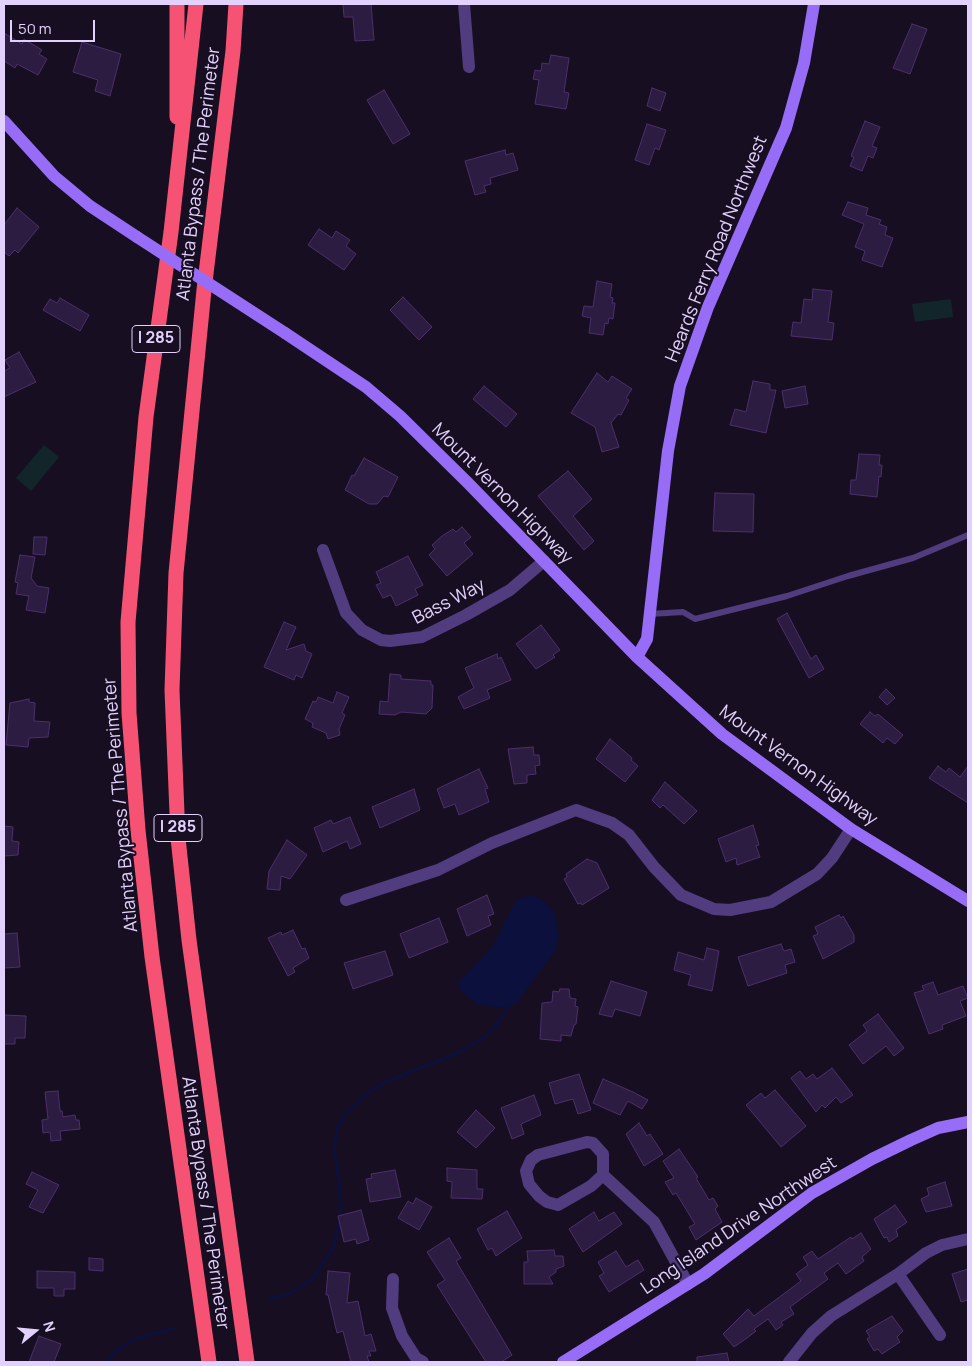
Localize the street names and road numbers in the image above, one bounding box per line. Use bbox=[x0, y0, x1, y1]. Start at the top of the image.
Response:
street label: Atlanta Bypass / The Perimeter bbox=[173, 46, 225, 302]
street label: Heards Ferry Road Northwest bbox=[662, 133, 772, 365]
road number: I 285 bbox=[132, 326, 180, 352]
street label: Mount Vernon Highway bbox=[427, 419, 577, 569]
street label: Bass Way bbox=[409, 575, 489, 629]
street label: Atlanta Bypass / The Perimeter bbox=[99, 677, 143, 933]
street label: Mount Vernon Highway bbox=[715, 701, 881, 831]
road number: I 285 bbox=[154, 814, 202, 841]
street label: Atlanta Bypass / The Perimeter bbox=[177, 1075, 233, 1331]
street label: Long Island Drive Northwest bbox=[637, 1152, 841, 1300]

